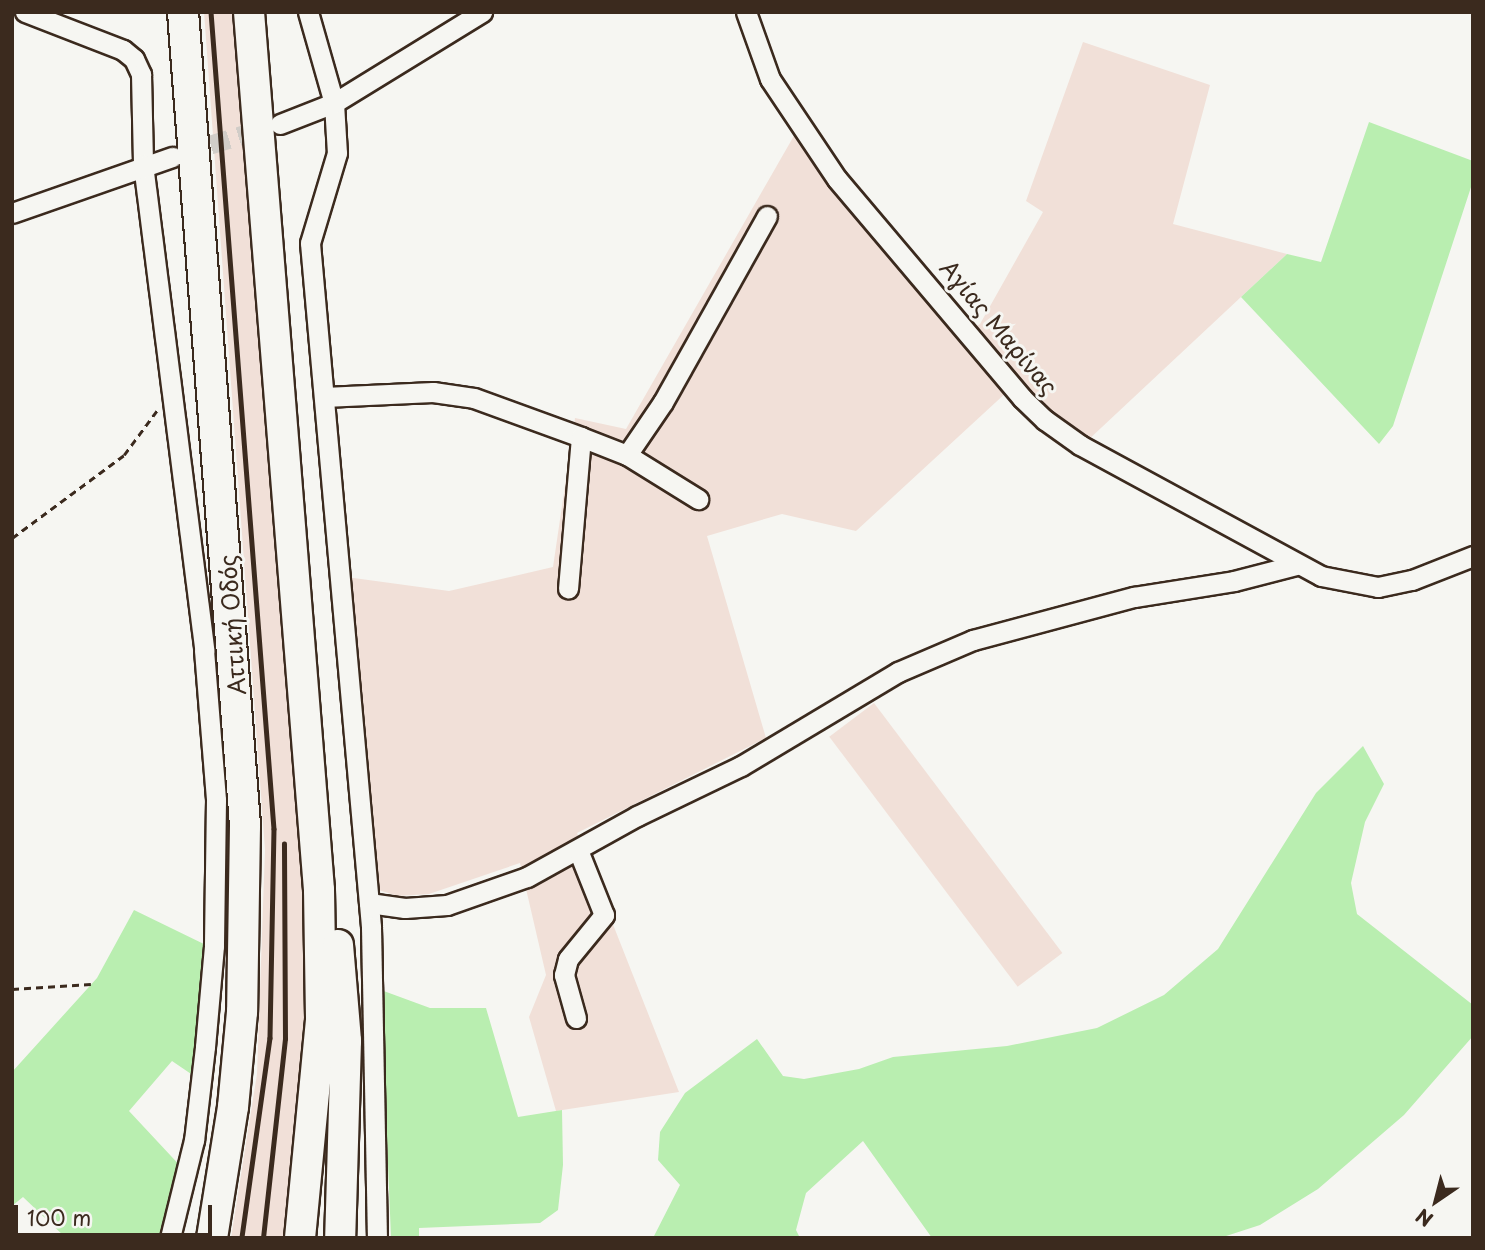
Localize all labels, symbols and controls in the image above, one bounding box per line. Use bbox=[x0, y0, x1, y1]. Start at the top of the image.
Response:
street label: Αγίας Μαρίνας bbox=[934, 254, 1064, 400]
street label: Αττική Οδός bbox=[213, 553, 251, 697]
north arrow bbox=[1401, 1166, 1471, 1236]
scale bar bbox=[18, 1190, 215, 1234]
text: 100 m bbox=[27, 1201, 91, 1233]
text: N bbox=[1410, 1202, 1438, 1234]

